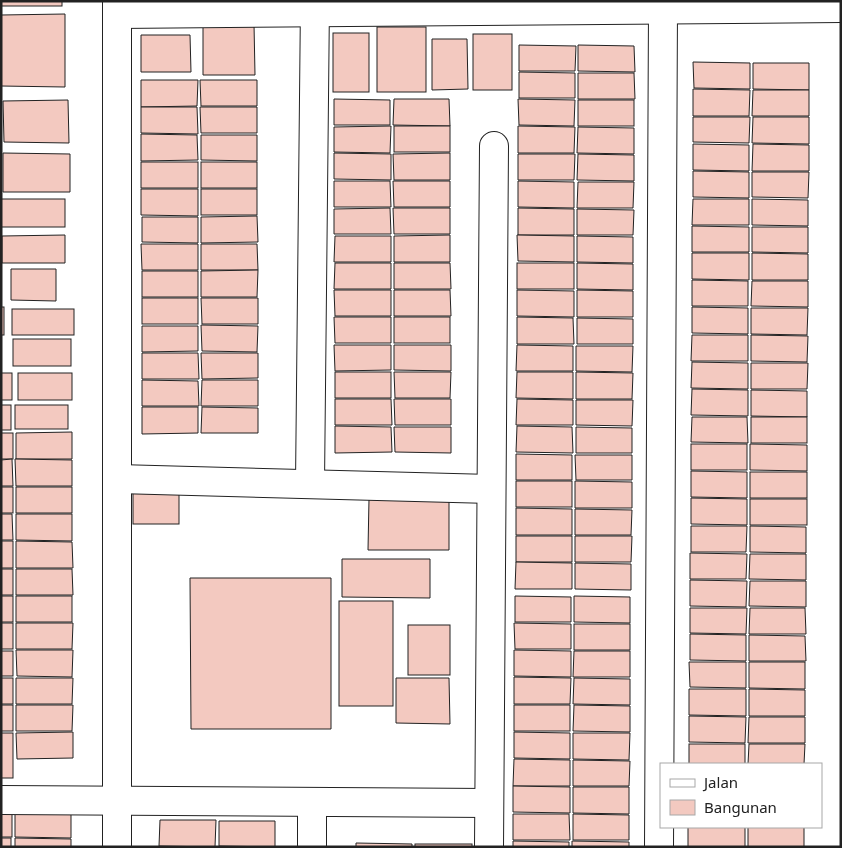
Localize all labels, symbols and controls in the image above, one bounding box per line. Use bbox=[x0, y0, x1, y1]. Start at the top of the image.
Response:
legend bbox=[660, 763, 822, 828]
text: Jalan bbox=[702, 772, 738, 792]
text: Bangunan bbox=[704, 797, 777, 817]

